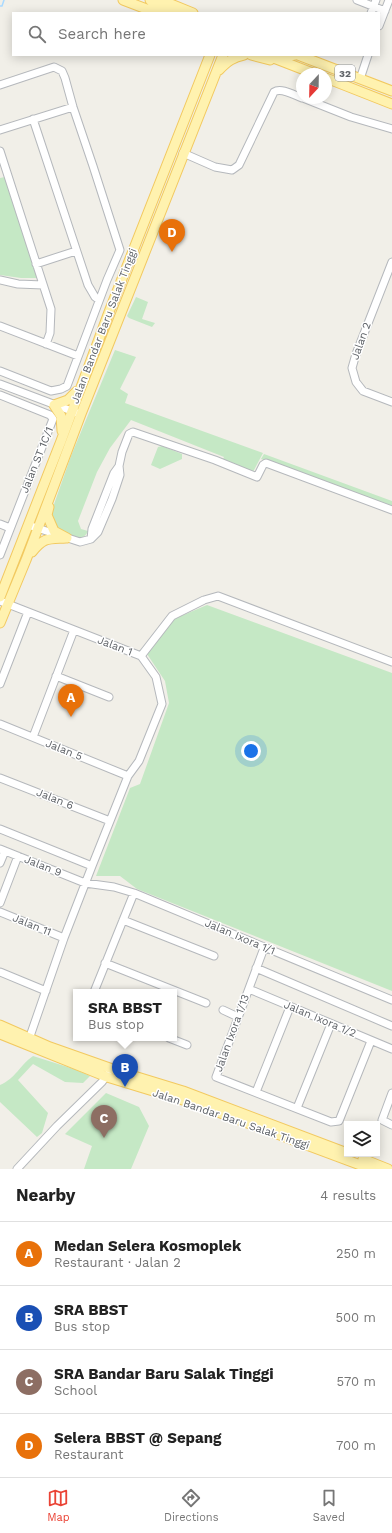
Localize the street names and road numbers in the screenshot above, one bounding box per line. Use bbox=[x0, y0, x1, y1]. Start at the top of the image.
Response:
road number: 32 bbox=[335, 65, 355, 81]
street label: Jalan Bandar Baru Salak Tinggi bbox=[68, 246, 140, 405]
street label: Jalan 2 bbox=[348, 321, 374, 361]
street label: Jalan ST 1C/1 bbox=[18, 425, 56, 495]
street label: Jalan 1 bbox=[96, 633, 134, 659]
street label: Jalan 5 bbox=[44, 737, 84, 763]
street label: Jalan 6 bbox=[34, 786, 76, 812]
street label: Jalan 9 bbox=[22, 853, 64, 879]
street label: Jalan 11 bbox=[11, 911, 53, 939]
street label: Jalan Ixora 1/1 bbox=[203, 916, 277, 958]
street label: Jalan Ixora 1/13 bbox=[212, 992, 252, 1074]
street label: Jalan Ixora 1/2 bbox=[282, 998, 358, 1040]
street label: Jalan Bandar Baru Salak Tinggi bbox=[151, 1086, 311, 1152]

